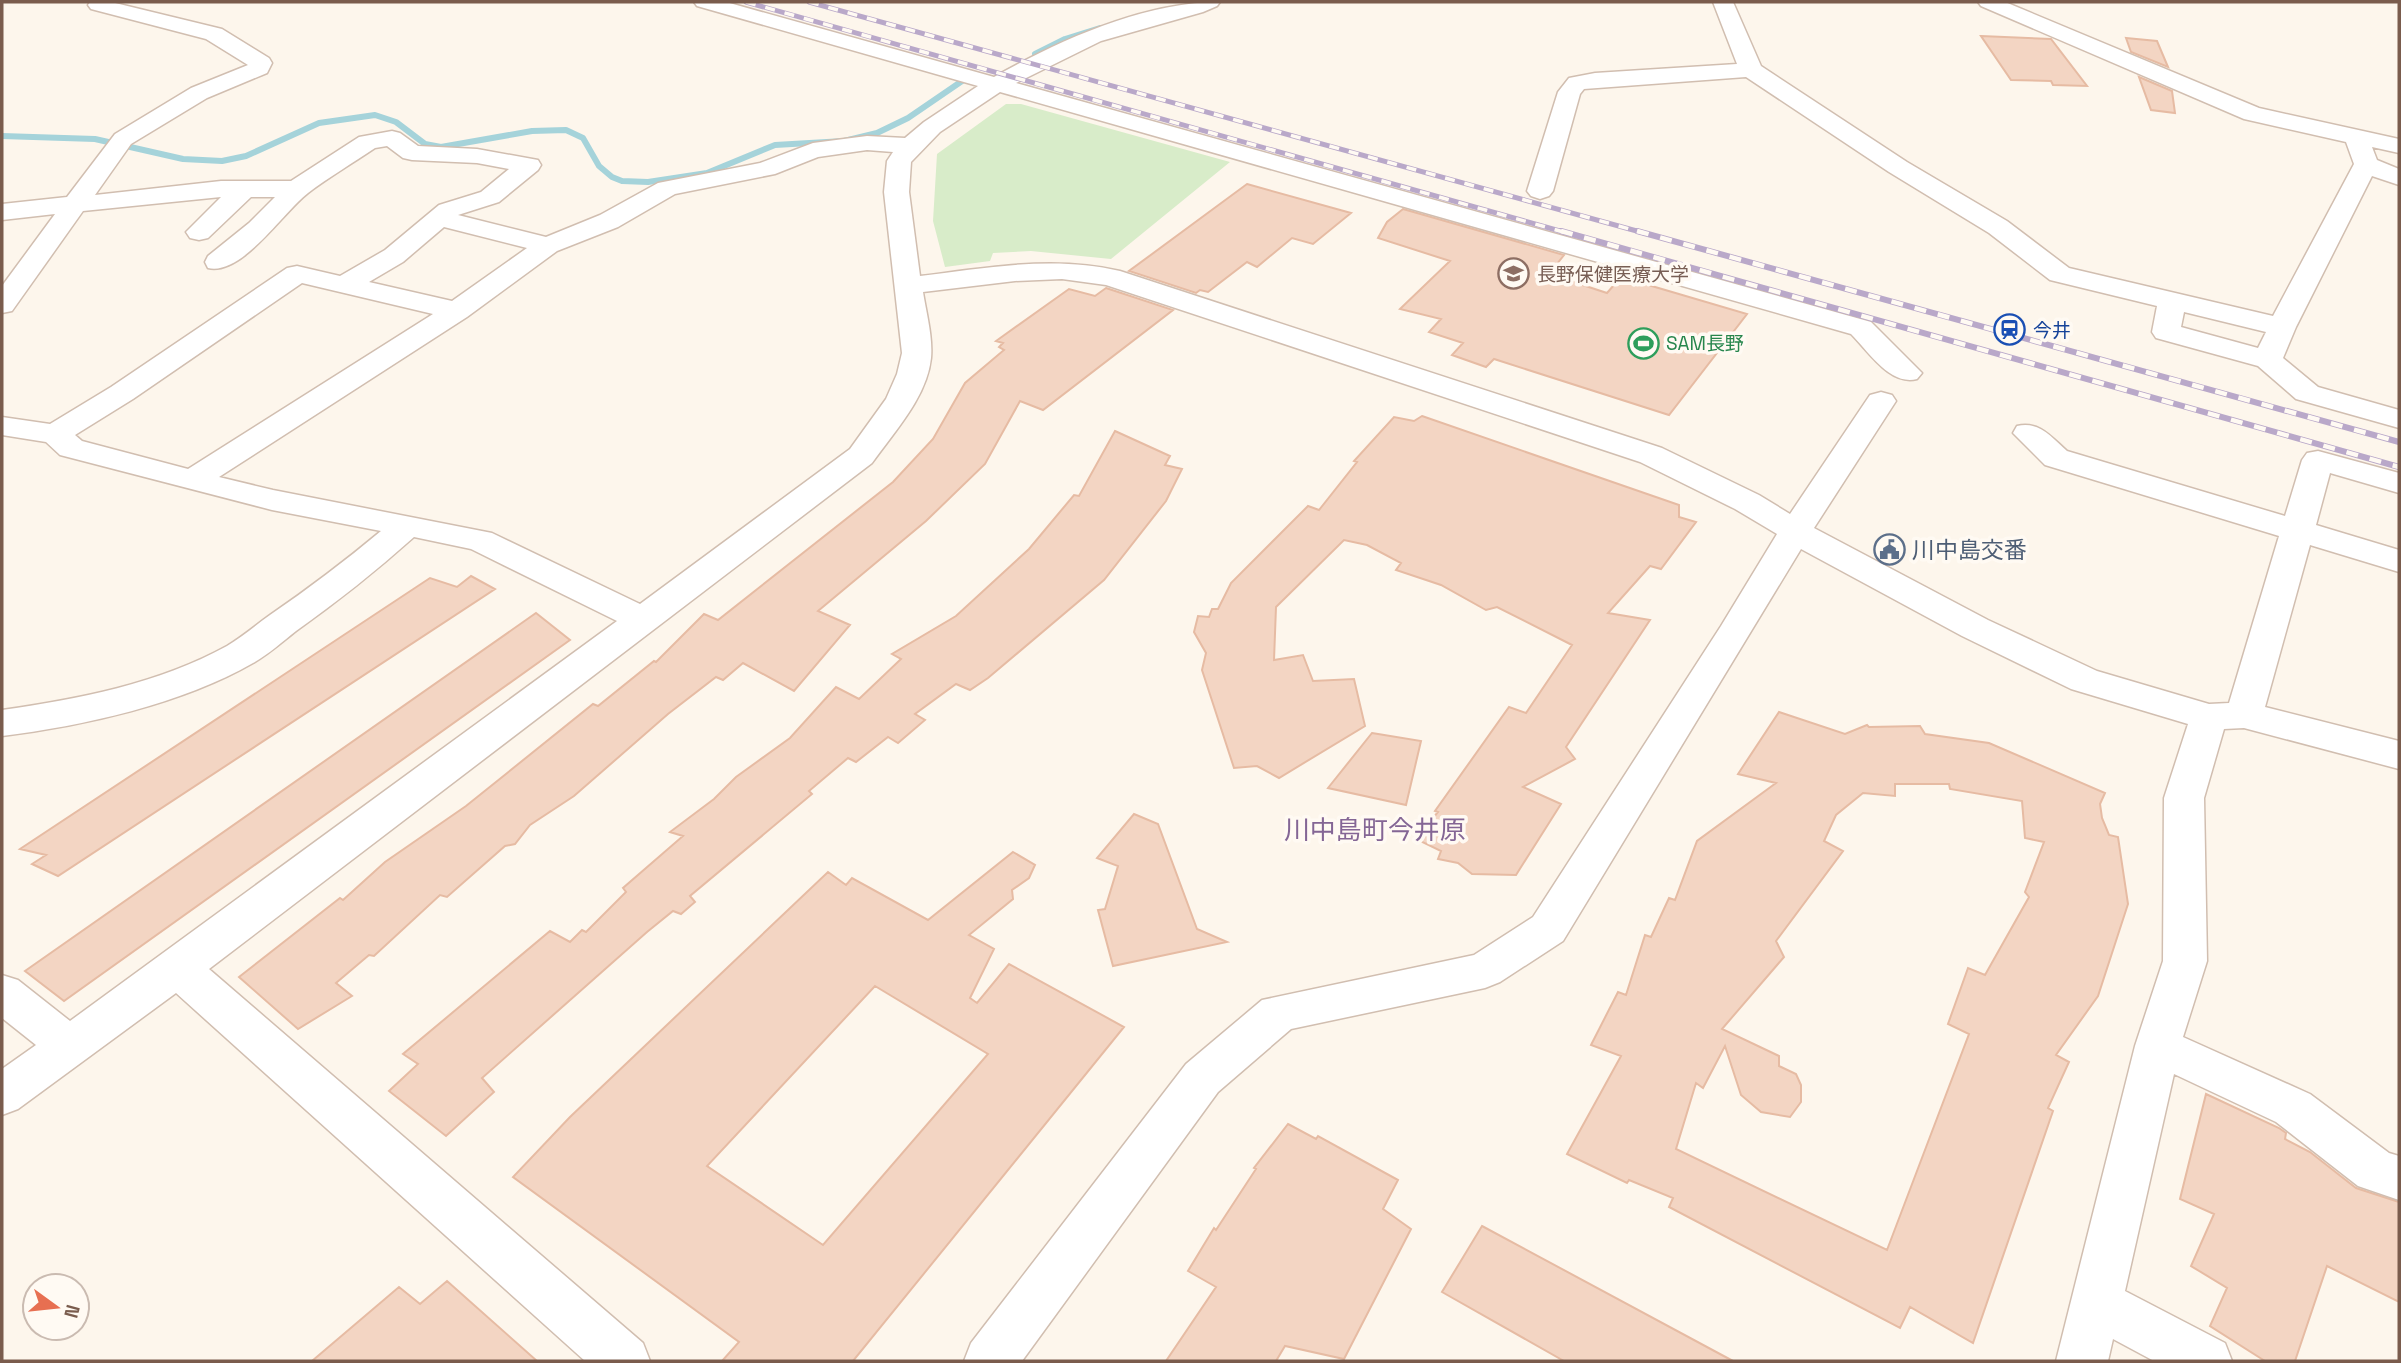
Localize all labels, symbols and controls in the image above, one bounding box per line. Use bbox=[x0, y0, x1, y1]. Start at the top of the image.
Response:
school or university icon: 長野保健医療大学 bbox=[1497, 257, 1531, 291]
place label: 長野保健医療大学 bbox=[1537, 262, 1689, 287]
station icon: 今井 bbox=[1993, 313, 2027, 347]
place label: 今井 bbox=[2033, 318, 2071, 343]
sports icon: SAM長野 bbox=[1626, 326, 1660, 360]
place label: SAM長野 bbox=[1666, 331, 1744, 356]
public building icon: 川中島交番 bbox=[1872, 533, 1906, 567]
place label: 川中島交番 bbox=[1912, 535, 2027, 565]
district label: 川中島町今井原 bbox=[1284, 813, 1466, 847]
north arrow bbox=[21, 1272, 91, 1342]
text: N bbox=[58, 1302, 86, 1321]

